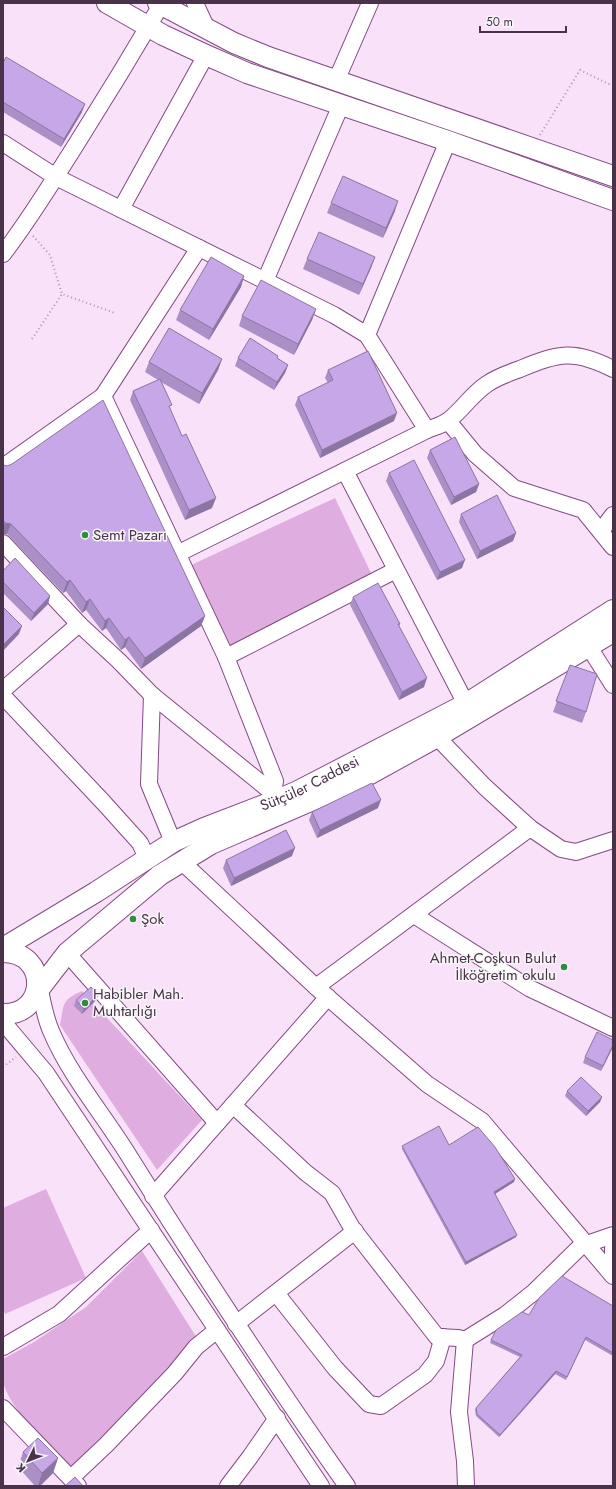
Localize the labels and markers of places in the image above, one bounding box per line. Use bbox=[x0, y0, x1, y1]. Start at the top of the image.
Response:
place label: Semt Pazarı bbox=[93, 524, 167, 546]
marker: Semt Pazarı bbox=[80, 530, 90, 540]
place label: Şok bbox=[141, 908, 164, 930]
marker: Şok bbox=[128, 914, 138, 924]
place label: Ahmet-Coşkun Bulut İlköğretim okulu bbox=[430, 947, 556, 986]
marker: Ahmet-Coşkun Bulut İlköğretim okulu bbox=[559, 962, 569, 972]
place label: Habibler Mah. Muhtarlığı bbox=[93, 983, 185, 1022]
marker: Habibler Mah. Muhtarlığı bbox=[80, 998, 90, 1008]

